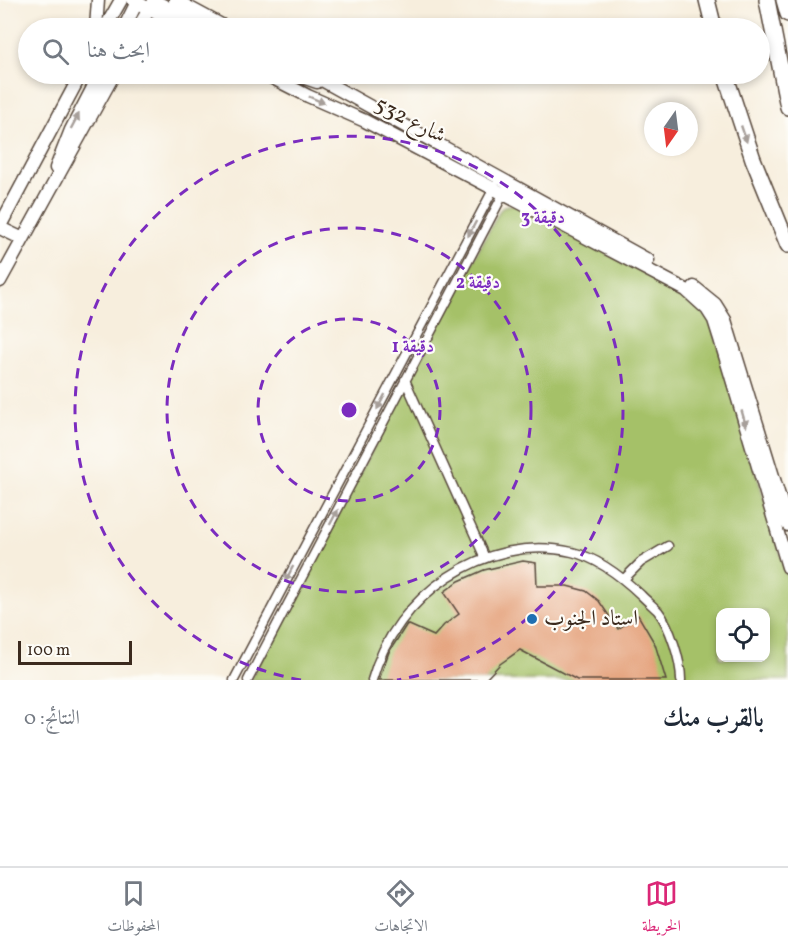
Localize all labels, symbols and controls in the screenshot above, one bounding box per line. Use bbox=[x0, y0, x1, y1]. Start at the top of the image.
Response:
search box bbox=[18, 18, 770, 84]
icon: search bbox=[39, 35, 72, 68]
text: ابحث هنا bbox=[87, 36, 150, 67]
street label: شارع 532 bbox=[369, 90, 451, 153]
one-way arrow bbox=[308, 95, 326, 105]
north arrow bbox=[644, 102, 698, 156]
one-way arrow bbox=[70, 112, 80, 129]
one-way arrow bbox=[740, 125, 750, 143]
text: 3 دقيقة bbox=[521, 206, 565, 231]
one-way arrow bbox=[467, 221, 477, 238]
text: 2 دقيقة bbox=[456, 271, 500, 296]
text: 1 دقيقة bbox=[392, 335, 434, 360]
one-way arrow bbox=[376, 393, 386, 410]
centre of rings bbox=[339, 400, 359, 420]
one-way arrow bbox=[740, 411, 749, 429]
one-way arrow bbox=[329, 508, 338, 525]
one-way arrow bbox=[284, 566, 294, 583]
place label: استاد الجنوب bbox=[544, 604, 638, 635]
map controls bbox=[716, 608, 770, 662]
button: locate bbox=[716, 608, 770, 662]
marker: استاد الجنوب bbox=[525, 612, 539, 626]
scale bar bbox=[18, 638, 132, 666]
text: 100 m bbox=[27, 640, 70, 662]
text: بالقرب منك bbox=[663, 701, 764, 737]
text: النتائج: 0 bbox=[24, 705, 80, 733]
tab: المحفوظات bbox=[107, 877, 160, 941]
tab: الاتجاهات bbox=[374, 877, 428, 941]
tab: الخريطة bbox=[642, 877, 681, 941]

